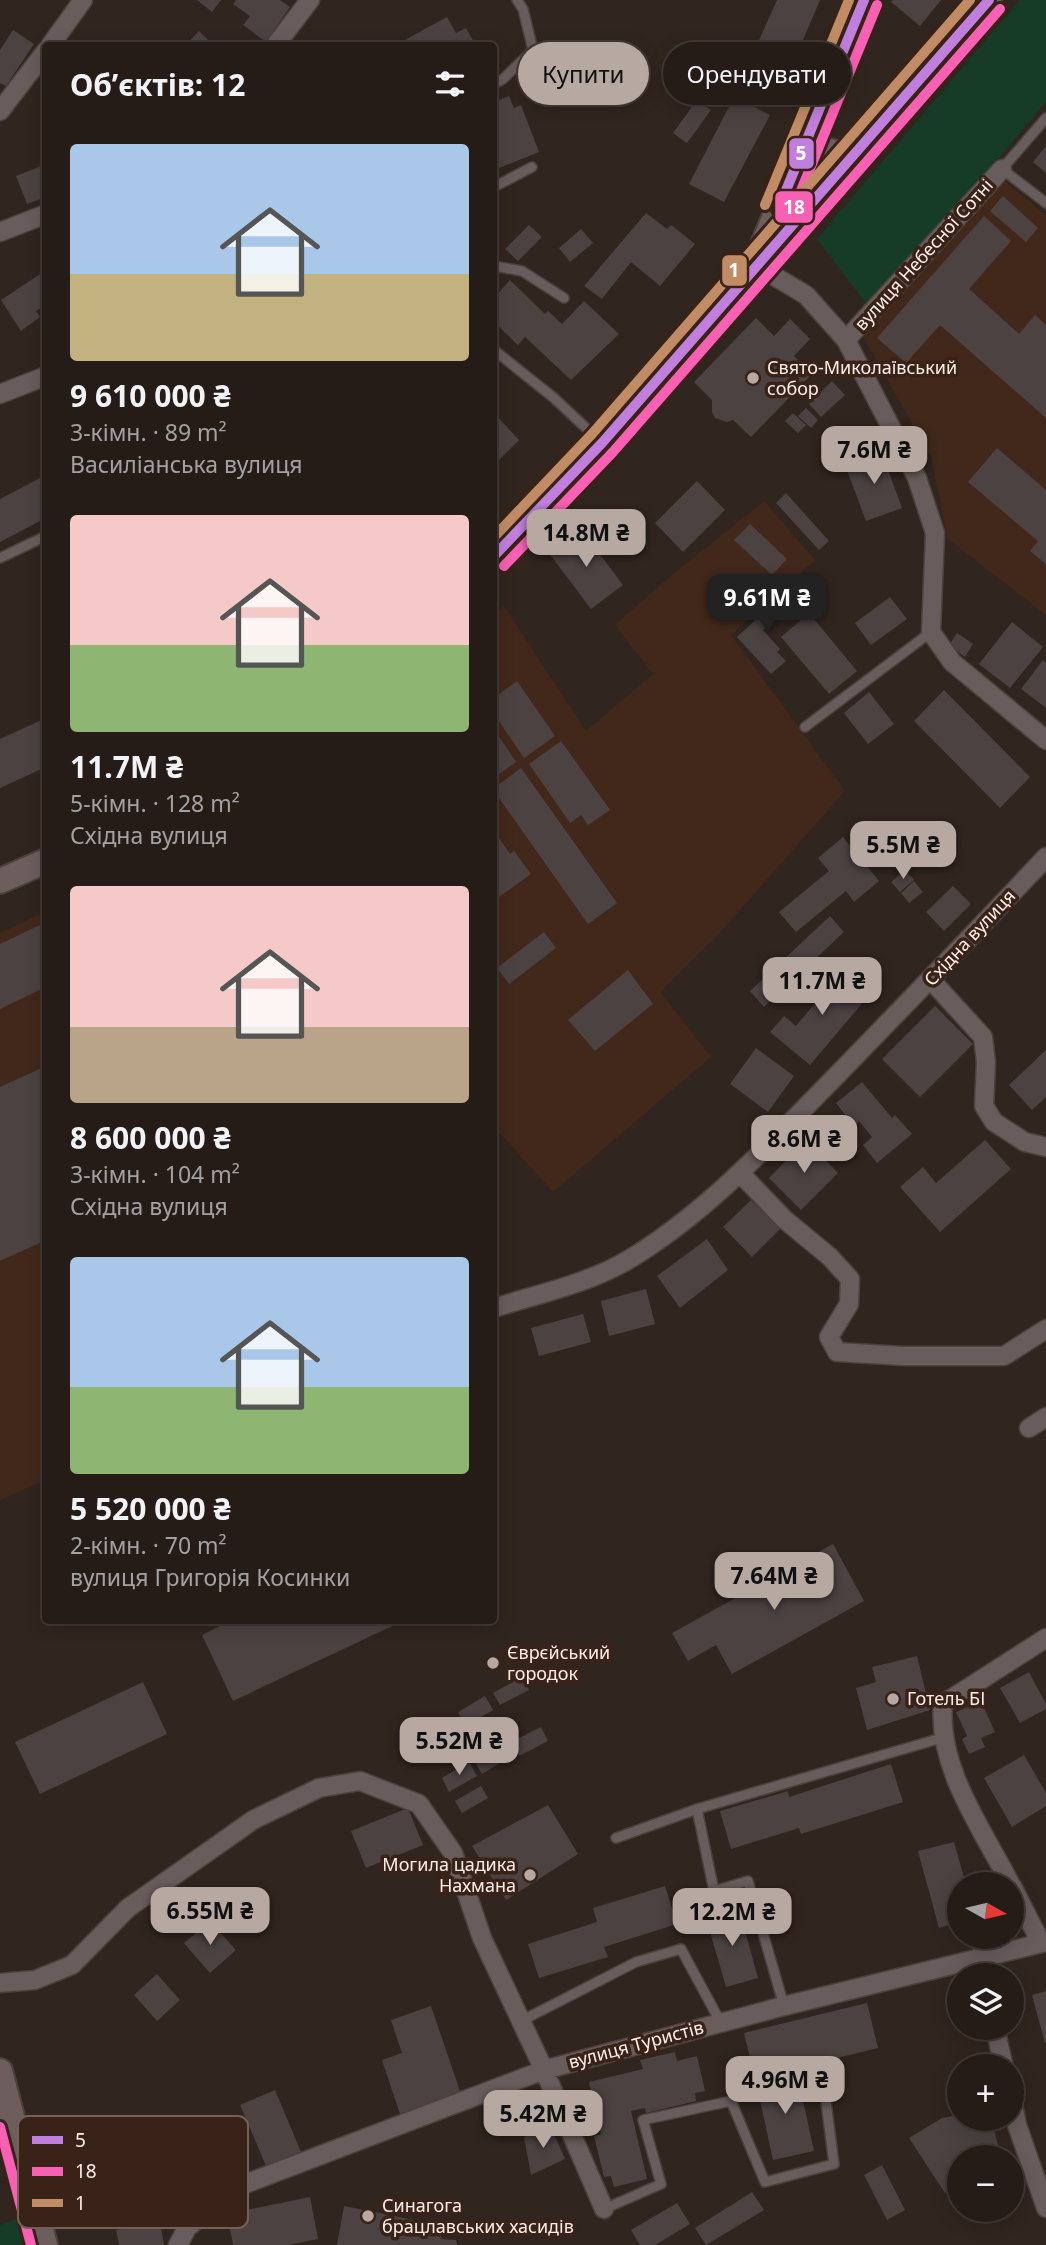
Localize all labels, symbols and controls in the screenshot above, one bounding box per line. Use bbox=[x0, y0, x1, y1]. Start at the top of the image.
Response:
chip: Купити bbox=[518, 42, 649, 105]
chip: Орендувати bbox=[663, 42, 851, 105]
text: Об’єктів: 12 bbox=[70, 64, 245, 105]
icon: filters bbox=[431, 65, 469, 103]
line badge: 5 bbox=[788, 137, 815, 170]
text: 5 bbox=[796, 140, 806, 166]
street label: вулиця Небесної Сотні bbox=[849, 173, 998, 335]
icon: home bbox=[207, 189, 333, 315]
line badge: 18 bbox=[774, 190, 814, 224]
text: 18 bbox=[783, 194, 805, 220]
line badge: 1 bbox=[721, 254, 748, 287]
text: 1 bbox=[729, 257, 739, 283]
place label: Свято-Миколаївський собор bbox=[767, 355, 957, 400]
marker: Свято-Миколаївський собор bbox=[745, 370, 761, 386]
text: 9 610 000 ₴ bbox=[70, 375, 231, 416]
text: 3-кімн. · 89 m² bbox=[70, 416, 227, 448]
pin: 7.6M ₴ bbox=[817, 426, 931, 486]
text: 7.6M ₴ bbox=[837, 433, 911, 465]
text: Василіанська вулиця bbox=[70, 448, 303, 480]
pin: 14.8M ₴ bbox=[521, 510, 651, 569]
text: 14.8M ₴ bbox=[543, 516, 629, 548]
icon: home bbox=[207, 560, 333, 686]
pin: 9.61M ₴ bbox=[702, 574, 832, 634]
text: 9.61M ₴ bbox=[724, 581, 810, 613]
text: 11.7M ₴ bbox=[70, 746, 183, 787]
text: 5-кімн. · 128 m² bbox=[70, 787, 240, 819]
text: Східна вулиця bbox=[70, 819, 228, 851]
pin: 5.5M ₴ bbox=[846, 822, 960, 881]
text: 5.5M ₴ bbox=[866, 828, 940, 860]
street label: Східна вулиця bbox=[918, 884, 1020, 991]
icon: home bbox=[207, 931, 333, 1057]
pin: 11.7M ₴ bbox=[757, 958, 887, 1017]
text: 11.7M ₴ bbox=[779, 964, 865, 996]
pin: 8.6M ₴ bbox=[747, 1116, 861, 1175]
text: 8 600 000 ₴ bbox=[70, 1117, 231, 1158]
text: 8.6M ₴ bbox=[767, 1122, 841, 1154]
text: 3-кімн. · 104 m² bbox=[70, 1158, 240, 1190]
text: Східна вулиця bbox=[70, 1190, 228, 1222]
icon: home bbox=[207, 1302, 333, 1428]
text: 5 520 000 ₴ bbox=[70, 1488, 231, 1529]
text: 2-кімн. · 70 m² bbox=[70, 1529, 227, 1561]
pin: 7.64M ₴ bbox=[709, 1552, 839, 1612]
text: 7.64M ₴ bbox=[731, 1559, 817, 1591]
text: вулиця Григорія Косинки bbox=[70, 1561, 350, 1593]
place label: Єврєйський городок bbox=[507, 1640, 610, 1685]
marker: Єврєйський городок bbox=[485, 1655, 501, 1671]
place label: Готель БІ bbox=[907, 1686, 985, 1710]
marker: Готель БІ bbox=[885, 1691, 901, 1707]
pin: 5.52M ₴ bbox=[394, 1718, 524, 1777]
text: 5.52M ₴ bbox=[416, 1724, 502, 1756]
place label: Могила цадика Нахмана bbox=[382, 1852, 516, 1897]
marker: Могила цадика Нахмана bbox=[522, 1867, 538, 1883]
north arrow bbox=[947, 1872, 1024, 1950]
map controls bbox=[947, 1872, 1024, 2222]
pin: 6.55M ₴ bbox=[145, 1888, 275, 1947]
pin: 12.2M ₴ bbox=[667, 1888, 797, 1948]
text: 6.55M ₴ bbox=[167, 1894, 253, 1926]
text: 12.2M ₴ bbox=[689, 1895, 775, 1927]
button: layers bbox=[947, 1963, 1024, 2040]
street label: вулиця Туристів bbox=[565, 2014, 706, 2074]
button: + bbox=[947, 2054, 1024, 2131]
pin: 4.96M ₴ bbox=[720, 2056, 850, 2116]
text: 4.96M ₴ bbox=[742, 2063, 828, 2095]
pin: 5.42M ₴ bbox=[478, 2090, 608, 2150]
text: 5.42M ₴ bbox=[500, 2097, 586, 2129]
legend bbox=[18, 2116, 248, 2228]
text: 5 bbox=[75, 2127, 86, 2153]
button: − bbox=[947, 2145, 1024, 2222]
text: 18 bbox=[75, 2158, 97, 2184]
text: 1 bbox=[75, 2190, 86, 2216]
place label: Синагога брацлавських хасидів bbox=[382, 2193, 574, 2238]
marker: Синагога брацлавських хасидів bbox=[360, 2208, 376, 2224]

